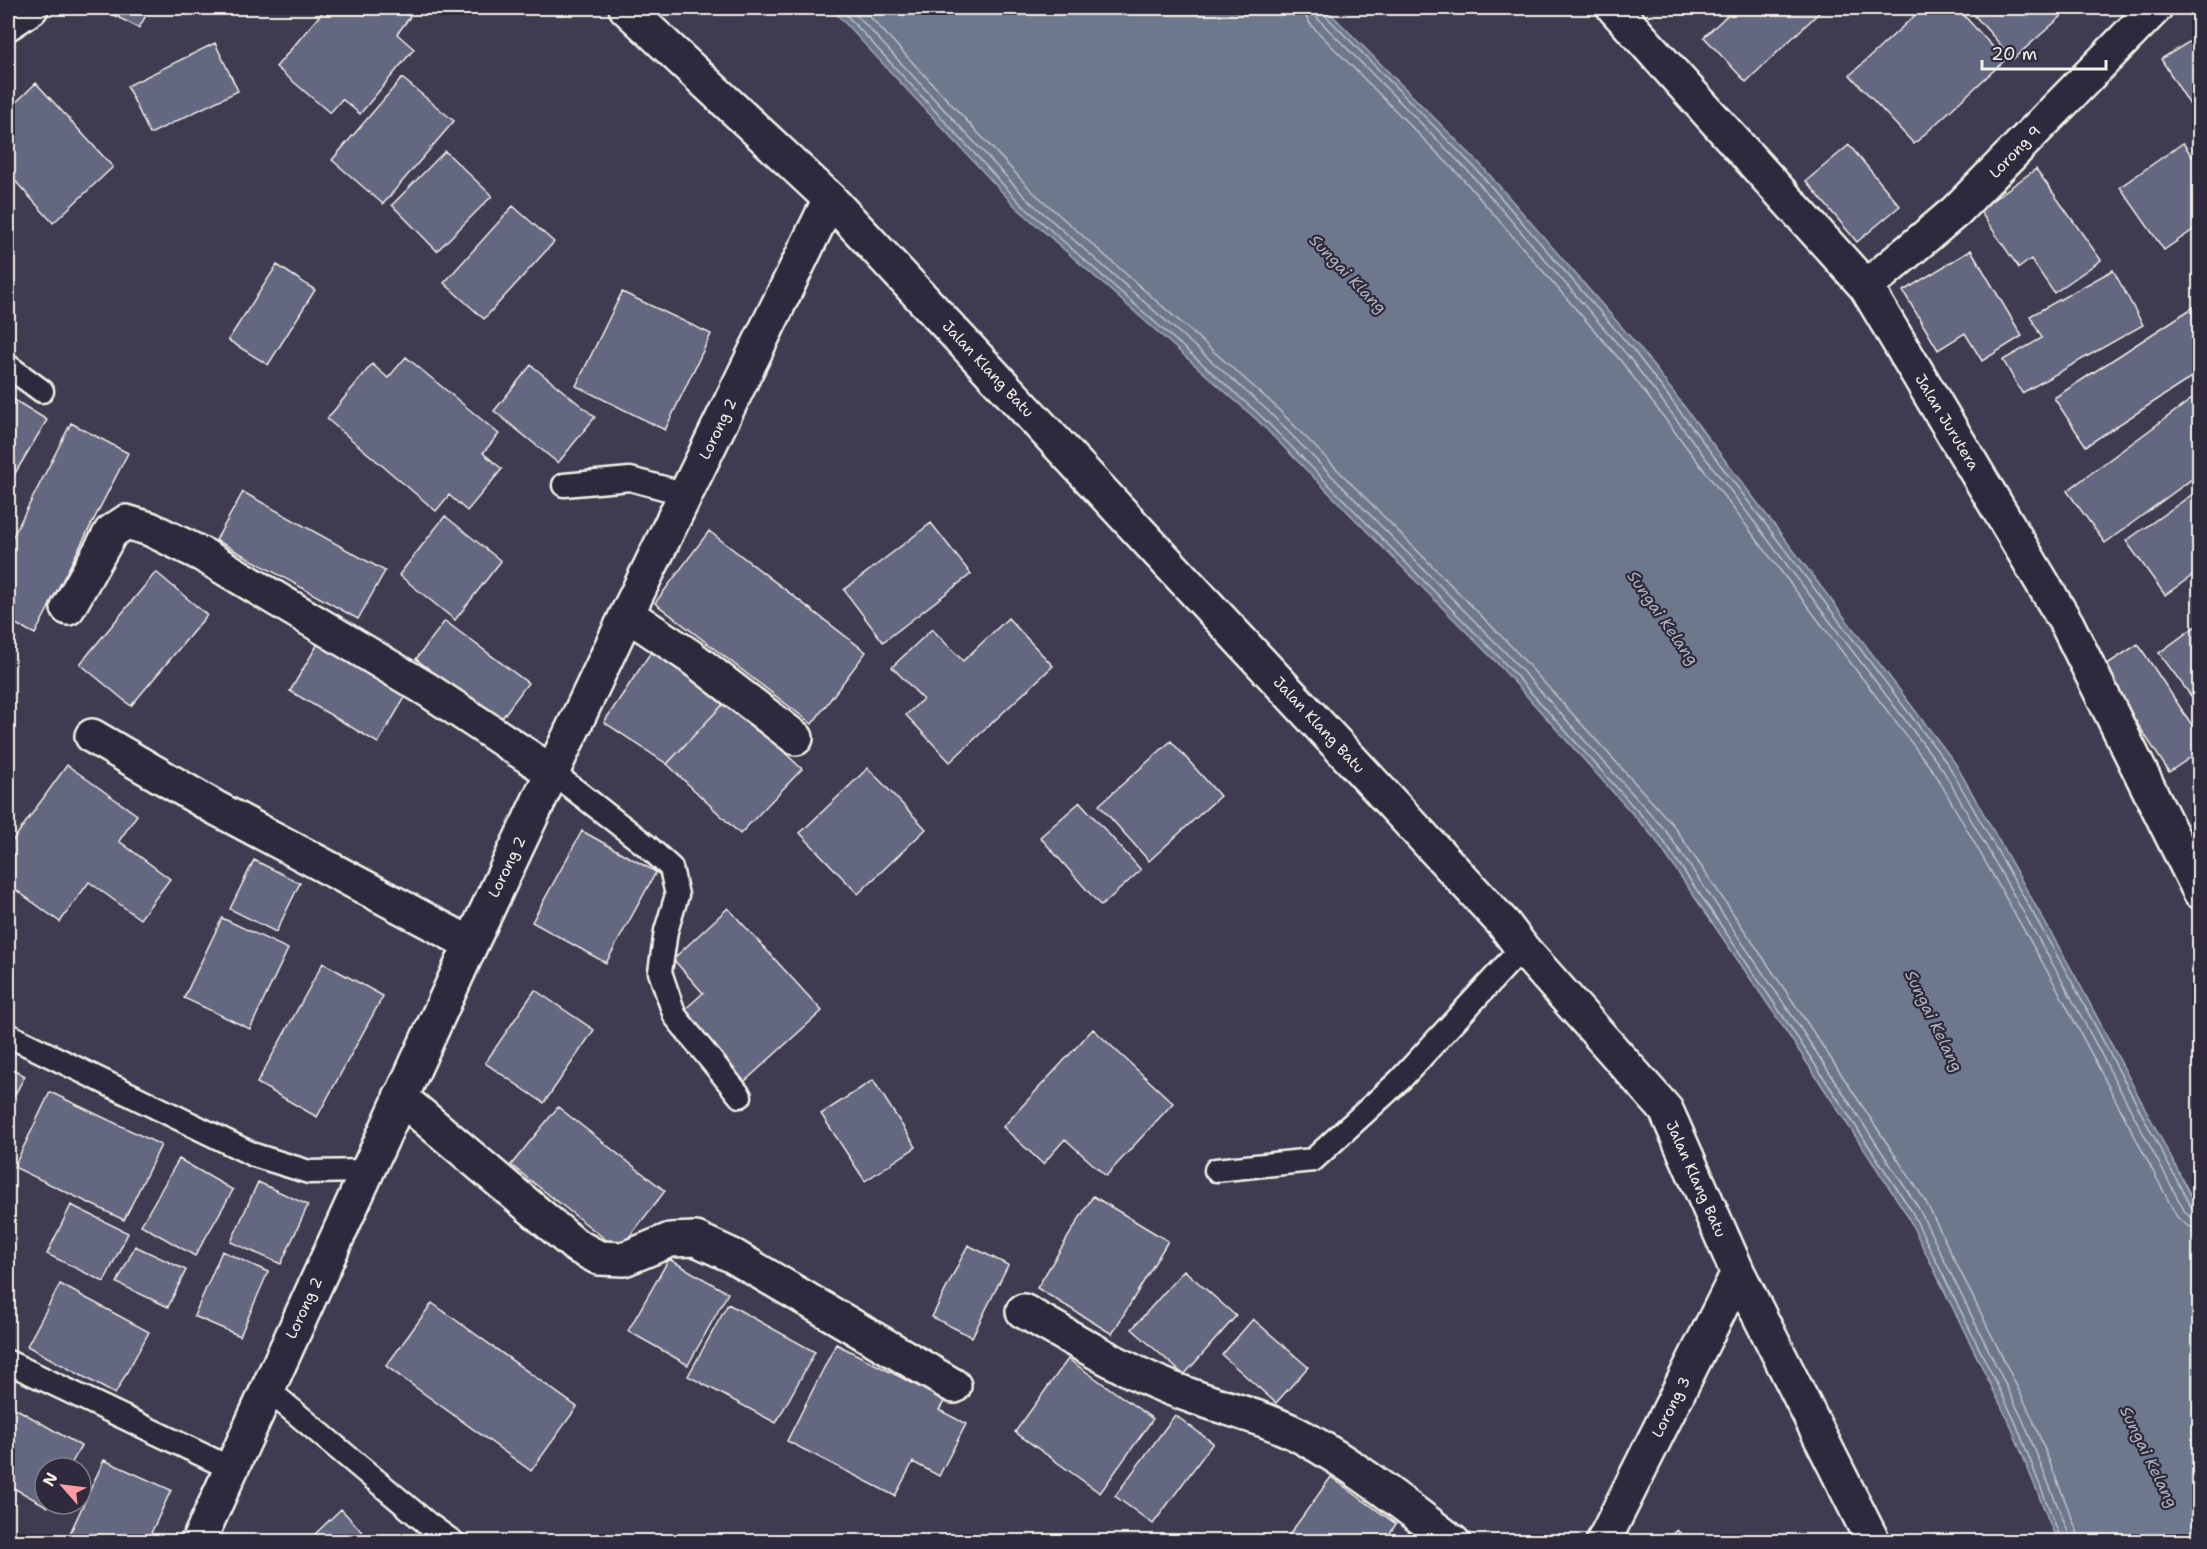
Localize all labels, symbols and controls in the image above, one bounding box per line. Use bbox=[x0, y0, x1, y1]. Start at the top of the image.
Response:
scale bar bbox=[1982, 33, 2106, 71]
text: 20 m bbox=[1991, 42, 2037, 66]
street label: Lorong 9 bbox=[1985, 121, 2045, 183]
water label: Sungai Klang bbox=[1305, 230, 1391, 318]
street label: Jalan Klang Batu bbox=[938, 316, 1038, 422]
street label: Jalan Jurutera bbox=[1910, 370, 1984, 474]
street label: Lorong 2 bbox=[695, 395, 741, 463]
water label: Sungai Kelang bbox=[1623, 567, 1703, 669]
street label: Jalan Klang Batu bbox=[1269, 672, 1369, 778]
street label: Lorong 2 bbox=[484, 833, 530, 901]
water label: Sungai Kelang bbox=[1900, 967, 1968, 1075]
street label: Jalan Klang Batu bbox=[1661, 1118, 1731, 1240]
street label: Lorong 2 bbox=[281, 1274, 327, 1342]
street label: Lorong 3 bbox=[1647, 1373, 1695, 1441]
water label: Sungai Kelang bbox=[2115, 1403, 2183, 1511]
north arrow bbox=[33, 1456, 93, 1516]
text: N bbox=[38, 1469, 62, 1490]

